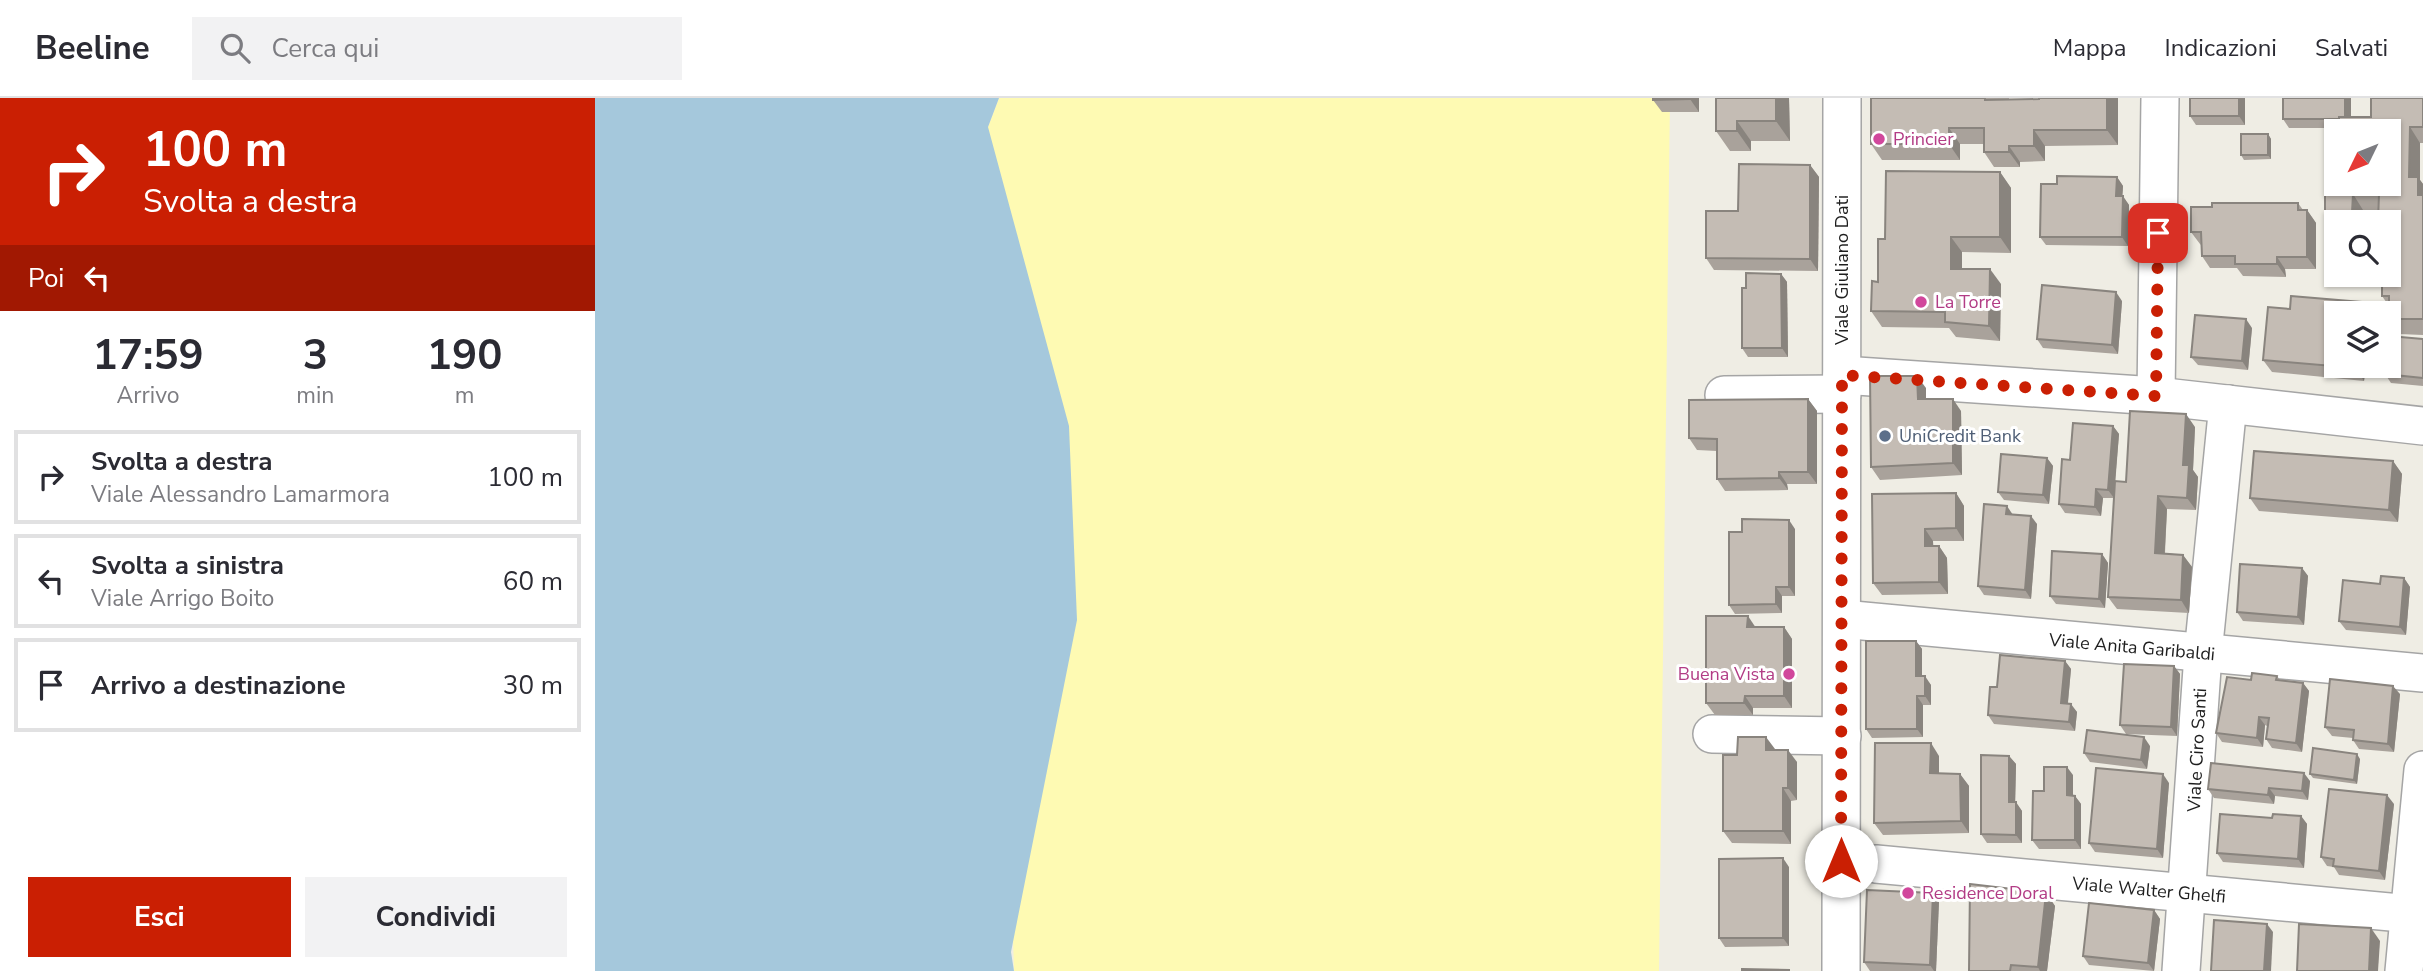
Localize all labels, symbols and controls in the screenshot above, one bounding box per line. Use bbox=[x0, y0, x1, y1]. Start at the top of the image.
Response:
search box bbox=[192, 17, 682, 80]
text: Beeline bbox=[35, 26, 150, 71]
icon: search bbox=[216, 29, 254, 67]
text: Cerca qui bbox=[272, 31, 379, 66]
text: Mappa bbox=[2053, 32, 2127, 64]
text: Indicazioni bbox=[2165, 32, 2277, 64]
text: Salvati bbox=[2315, 32, 2388, 64]
text: 100 m bbox=[143, 116, 287, 183]
north arrow bbox=[2324, 119, 2401, 196]
map controls bbox=[2324, 119, 2401, 378]
icon: right bbox=[28, 126, 119, 217]
place label: Princier bbox=[1893, 127, 1954, 151]
marker: Princier bbox=[1871, 131, 1887, 147]
text: Svolta a destra bbox=[143, 180, 358, 223]
street label: Viale Giuliano Dati bbox=[1830, 195, 1854, 346]
pin bbox=[2128, 203, 2188, 263]
button: search bbox=[2324, 210, 2401, 287]
icon: arrive bbox=[2139, 214, 2177, 252]
icon: left bbox=[78, 259, 116, 297]
text: Poi bbox=[28, 261, 64, 296]
place label: La Torre bbox=[1935, 290, 2001, 314]
marker: La Torre bbox=[1913, 294, 1929, 310]
button: layers bbox=[2324, 301, 2401, 378]
text: 17:59 bbox=[93, 327, 204, 384]
text: 3 bbox=[303, 327, 328, 384]
text: 190 bbox=[427, 327, 502, 384]
text: Arrivo bbox=[117, 380, 180, 411]
text: min bbox=[296, 380, 334, 411]
text: m bbox=[455, 380, 475, 411]
place label: UniCredit Bank bbox=[1899, 424, 2022, 448]
marker: UniCredit Bank bbox=[1877, 428, 1893, 444]
text: Svolta a destra bbox=[91, 444, 273, 479]
icon: right bbox=[32, 458, 70, 496]
text: 100 m bbox=[487, 460, 563, 495]
text: Viale Alessandro Lamarmora bbox=[91, 479, 390, 510]
text: Svolta a sinistra bbox=[91, 548, 284, 583]
icon: left bbox=[32, 562, 70, 600]
text: 60 m bbox=[503, 564, 563, 599]
text: Viale Arrigo Boito bbox=[91, 583, 274, 614]
street label: Viale Anita Garibaldi bbox=[2047, 628, 2216, 666]
place label: Buena Vista bbox=[1678, 662, 1775, 686]
icon: arrive bbox=[32, 666, 70, 704]
marker: Buena Vista bbox=[1781, 666, 1797, 682]
text: Arrivo a destinazione bbox=[91, 668, 346, 703]
text: 30 m bbox=[503, 668, 563, 703]
street label: Viale Ciro Santi bbox=[2182, 687, 2212, 814]
position arrow bbox=[1804, 824, 1878, 898]
street label: Viale Walter Ghelfi bbox=[2070, 871, 2227, 909]
button: Esci bbox=[28, 877, 291, 957]
button: Condividi bbox=[305, 877, 567, 957]
place label: Residence Doral bbox=[1922, 881, 2054, 905]
marker: Residence Doral bbox=[1900, 885, 1916, 901]

